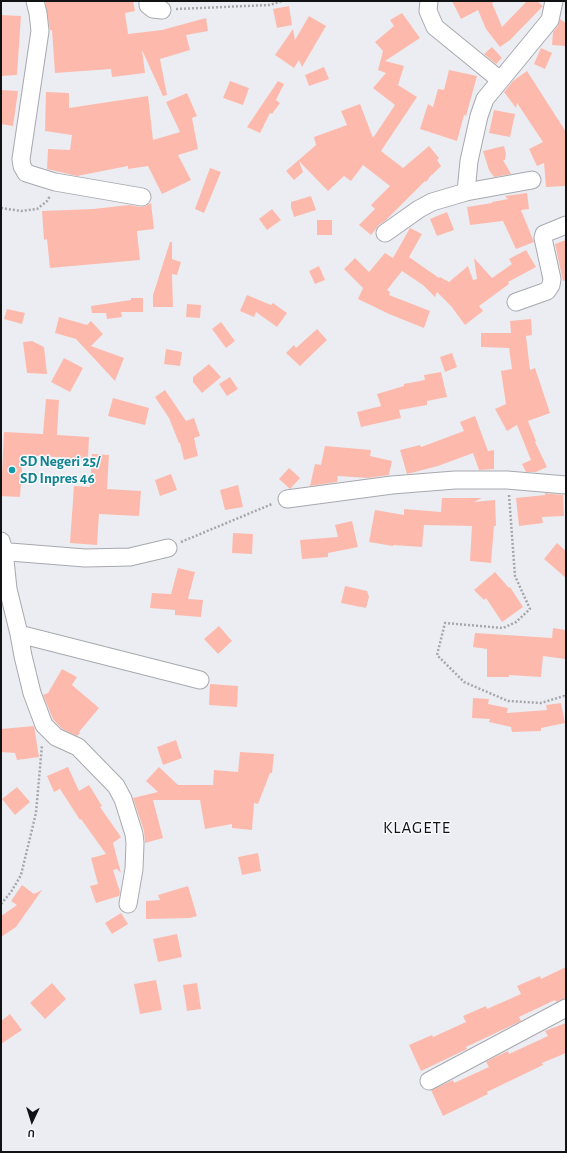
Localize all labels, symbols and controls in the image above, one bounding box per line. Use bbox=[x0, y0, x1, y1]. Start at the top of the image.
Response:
place label: SD Negeri 25/ SD Inpres 46 bbox=[20, 452, 100, 487]
marker: SD Negeri 25/ SD Inpres 46 bbox=[7, 465, 17, 475]
district label: KLAGETE bbox=[383, 818, 451, 838]
north arrow bbox=[12, 1101, 52, 1141]
text: U bbox=[27, 1128, 35, 1139]

